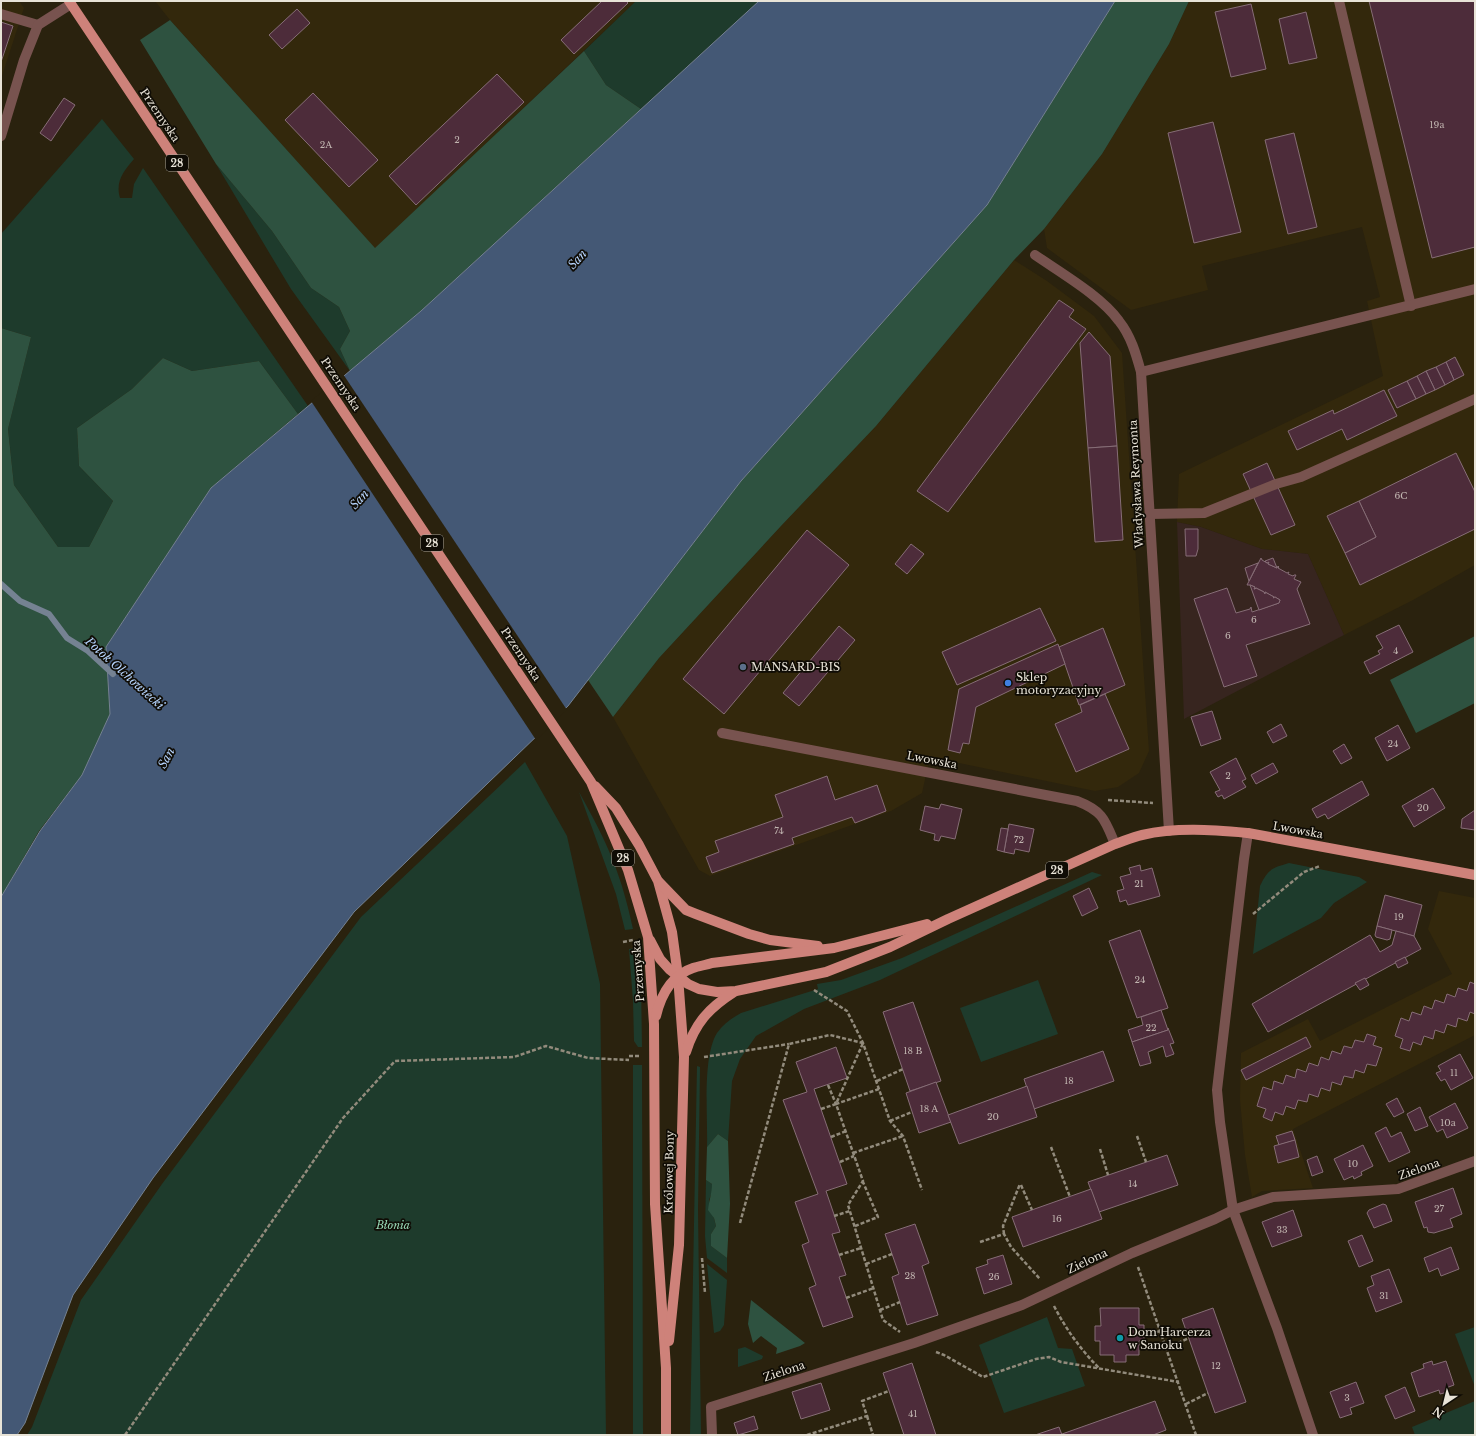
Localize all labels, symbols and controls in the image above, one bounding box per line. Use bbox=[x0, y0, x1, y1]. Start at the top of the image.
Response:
street label: Przemyska bbox=[137, 86, 184, 145]
house number: 19a bbox=[1430, 119, 1444, 130]
house number: 2 bbox=[454, 134, 460, 145]
house number: 2A bbox=[320, 139, 333, 150]
road number: 28 bbox=[166, 155, 188, 171]
water label: San bbox=[564, 246, 590, 272]
street label: Przemyska bbox=[318, 355, 365, 414]
street label: Władysława Reymonta bbox=[1126, 419, 1146, 550]
water label: San bbox=[346, 486, 372, 512]
house number: 6C bbox=[1394, 490, 1408, 501]
road number: 28 bbox=[421, 535, 443, 551]
house number: 6 bbox=[1251, 614, 1257, 625]
street label: Przemyska bbox=[498, 625, 545, 684]
house number: 6 bbox=[1225, 630, 1231, 641]
water label: Potok Olchowiecki bbox=[82, 633, 168, 713]
house number: 4 bbox=[1393, 645, 1399, 656]
place label: MANSARD-BIS bbox=[751, 660, 840, 674]
marker: MANSARD-BIS bbox=[738, 662, 748, 672]
place label: Sklep motoryzacyjny bbox=[1016, 670, 1102, 697]
marker: Sklep motoryzacyjny bbox=[1003, 678, 1013, 688]
house number: 24 bbox=[1388, 738, 1398, 749]
water label: San bbox=[154, 745, 178, 771]
street label: Lwowska bbox=[906, 748, 959, 772]
house number: 2 bbox=[1225, 770, 1231, 781]
house number: 20 bbox=[1417, 802, 1429, 813]
street label: Lwowska bbox=[1272, 819, 1325, 841]
house number: 74 bbox=[774, 825, 784, 836]
house number: 72 bbox=[1014, 834, 1024, 845]
road number: 28 bbox=[612, 850, 634, 866]
road number: 28 bbox=[1046, 862, 1068, 878]
house number: 21 bbox=[1134, 878, 1144, 889]
house number: 19 bbox=[1394, 911, 1404, 922]
street label: Przemyska bbox=[629, 939, 647, 1002]
house number: 24 bbox=[1135, 974, 1145, 985]
house number: 22 bbox=[1145, 1022, 1157, 1033]
house number: 18 B bbox=[904, 1045, 923, 1056]
house number: 11 bbox=[1450, 1067, 1458, 1078]
house number: 18 bbox=[1064, 1075, 1074, 1086]
house number: 18 A bbox=[920, 1103, 939, 1114]
house number: 20 bbox=[987, 1111, 999, 1122]
house number: 10a bbox=[1440, 1117, 1456, 1128]
street label: Królowej Bony bbox=[661, 1130, 677, 1214]
street label: Zielona bbox=[1396, 1155, 1442, 1183]
house number: 10 bbox=[1348, 1158, 1358, 1169]
house number: 14 bbox=[1128, 1178, 1138, 1189]
house number: 27 bbox=[1434, 1203, 1445, 1214]
house number: 16 bbox=[1052, 1213, 1062, 1224]
park label: Błonia bbox=[375, 1218, 410, 1232]
house number: 33 bbox=[1276, 1224, 1288, 1235]
street label: Zielona bbox=[1065, 1245, 1110, 1276]
house number: 28 bbox=[905, 1270, 916, 1281]
house number: 26 bbox=[988, 1271, 1000, 1282]
house number: 31 bbox=[1379, 1290, 1389, 1301]
place label: Dom Harcerza w Sanoku bbox=[1128, 1325, 1212, 1352]
marker: Dom Harcerza w Sanoku bbox=[1115, 1333, 1125, 1343]
street label: Zielona bbox=[761, 1357, 807, 1384]
house number: 12 bbox=[1211, 1360, 1221, 1371]
north arrow bbox=[1424, 1384, 1464, 1424]
house number: 3 bbox=[1344, 1392, 1350, 1403]
text: N bbox=[1429, 1403, 1447, 1421]
house number: 41 bbox=[908, 1408, 918, 1419]

